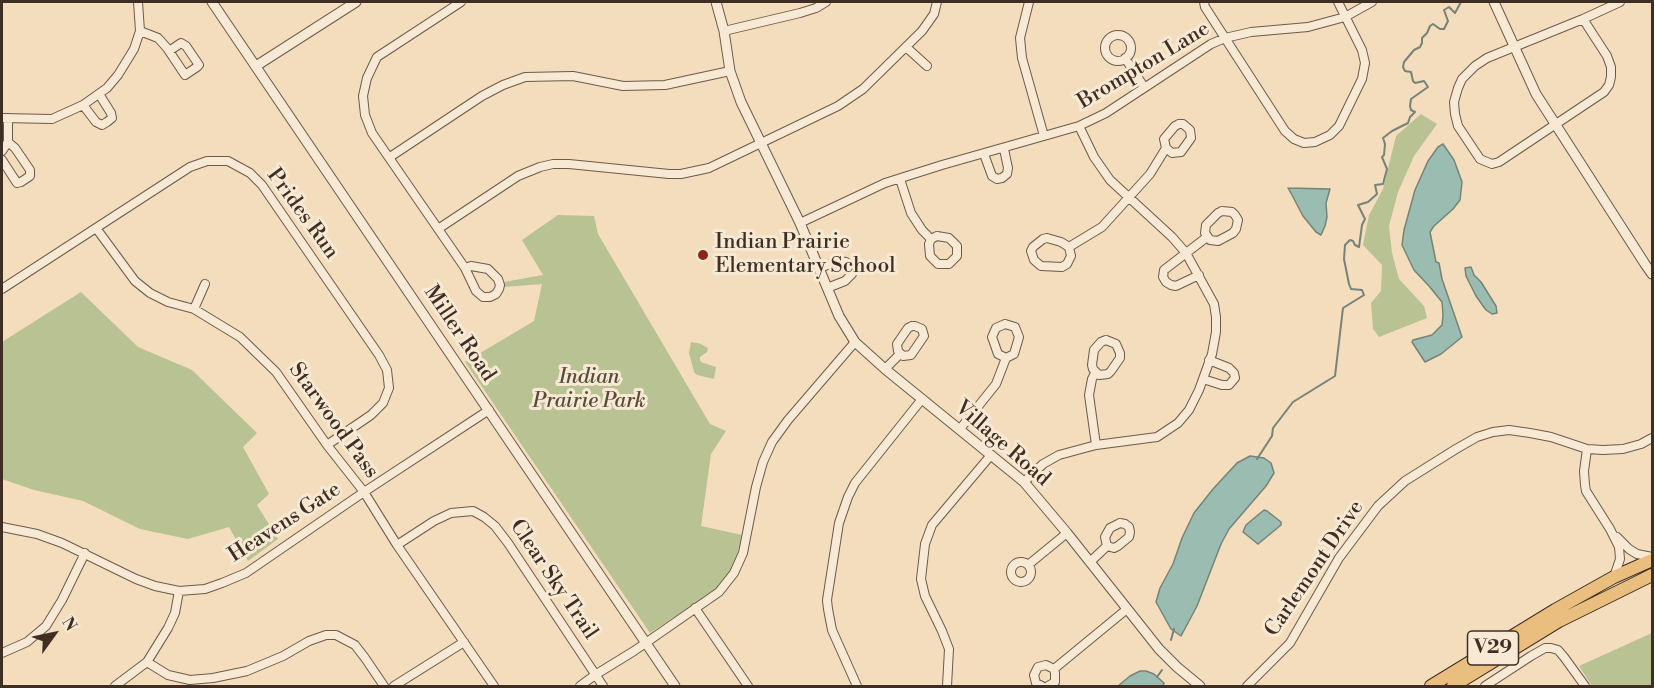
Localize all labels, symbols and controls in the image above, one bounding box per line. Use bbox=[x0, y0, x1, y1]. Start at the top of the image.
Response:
street label: Brompton Lane bbox=[1074, 17, 1214, 115]
street label: Prides Run bbox=[261, 164, 343, 264]
place label: Indian Prairie Elementary School bbox=[715, 230, 895, 280]
marker: Indian Prairie Elementary School bbox=[696, 248, 710, 262]
street label: Miller Road bbox=[418, 281, 500, 387]
street label: Starwood Pass bbox=[283, 358, 383, 484]
park label: Indian Prairie Park bbox=[533, 365, 645, 415]
street label: Village Road bbox=[949, 396, 1055, 492]
street label: Heavens Gate bbox=[224, 477, 346, 569]
street label: Carlemont Drive bbox=[1260, 496, 1370, 642]
street label: Clear Sky Trail bbox=[504, 515, 602, 645]
north arrow bbox=[24, 604, 84, 664]
text: N bbox=[57, 613, 81, 635]
road number: V29 bbox=[1468, 631, 1518, 665]

